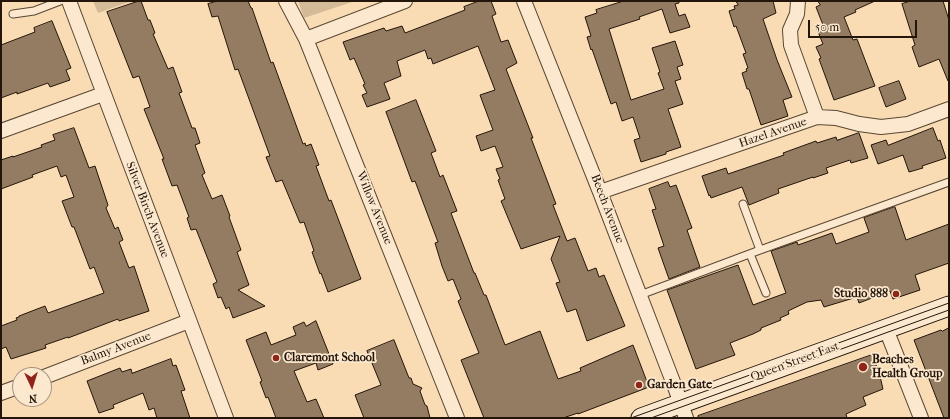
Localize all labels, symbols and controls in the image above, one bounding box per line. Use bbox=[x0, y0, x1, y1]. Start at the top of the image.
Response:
scale bar bbox=[810, 12, 919, 38]
text: 50 m bbox=[815, 20, 839, 34]
street label: Hazel Avenue bbox=[737, 115, 809, 151]
street label: Silver Birch Avenue bbox=[122, 160, 172, 260]
street label: Willow Avenue bbox=[353, 169, 395, 247]
street label: Beech Avenue bbox=[587, 172, 627, 246]
place label: Studio 888 bbox=[834, 287, 888, 301]
marker: Studio 888 bbox=[891, 289, 901, 299]
street label: Balmy Avenue bbox=[79, 329, 153, 369]
street label: Queen Street East bbox=[749, 339, 841, 385]
place label: Claremont School bbox=[284, 351, 375, 365]
marker: Claremont School bbox=[271, 353, 281, 363]
place label: Beaches Health Group bbox=[872, 353, 942, 381]
marker: Beaches Health Group bbox=[857, 361, 869, 373]
north arrow bbox=[12, 367, 52, 407]
place label: Garden Gate bbox=[647, 378, 712, 392]
marker: Garden Gate bbox=[634, 380, 644, 390]
text: N bbox=[28, 392, 37, 405]

